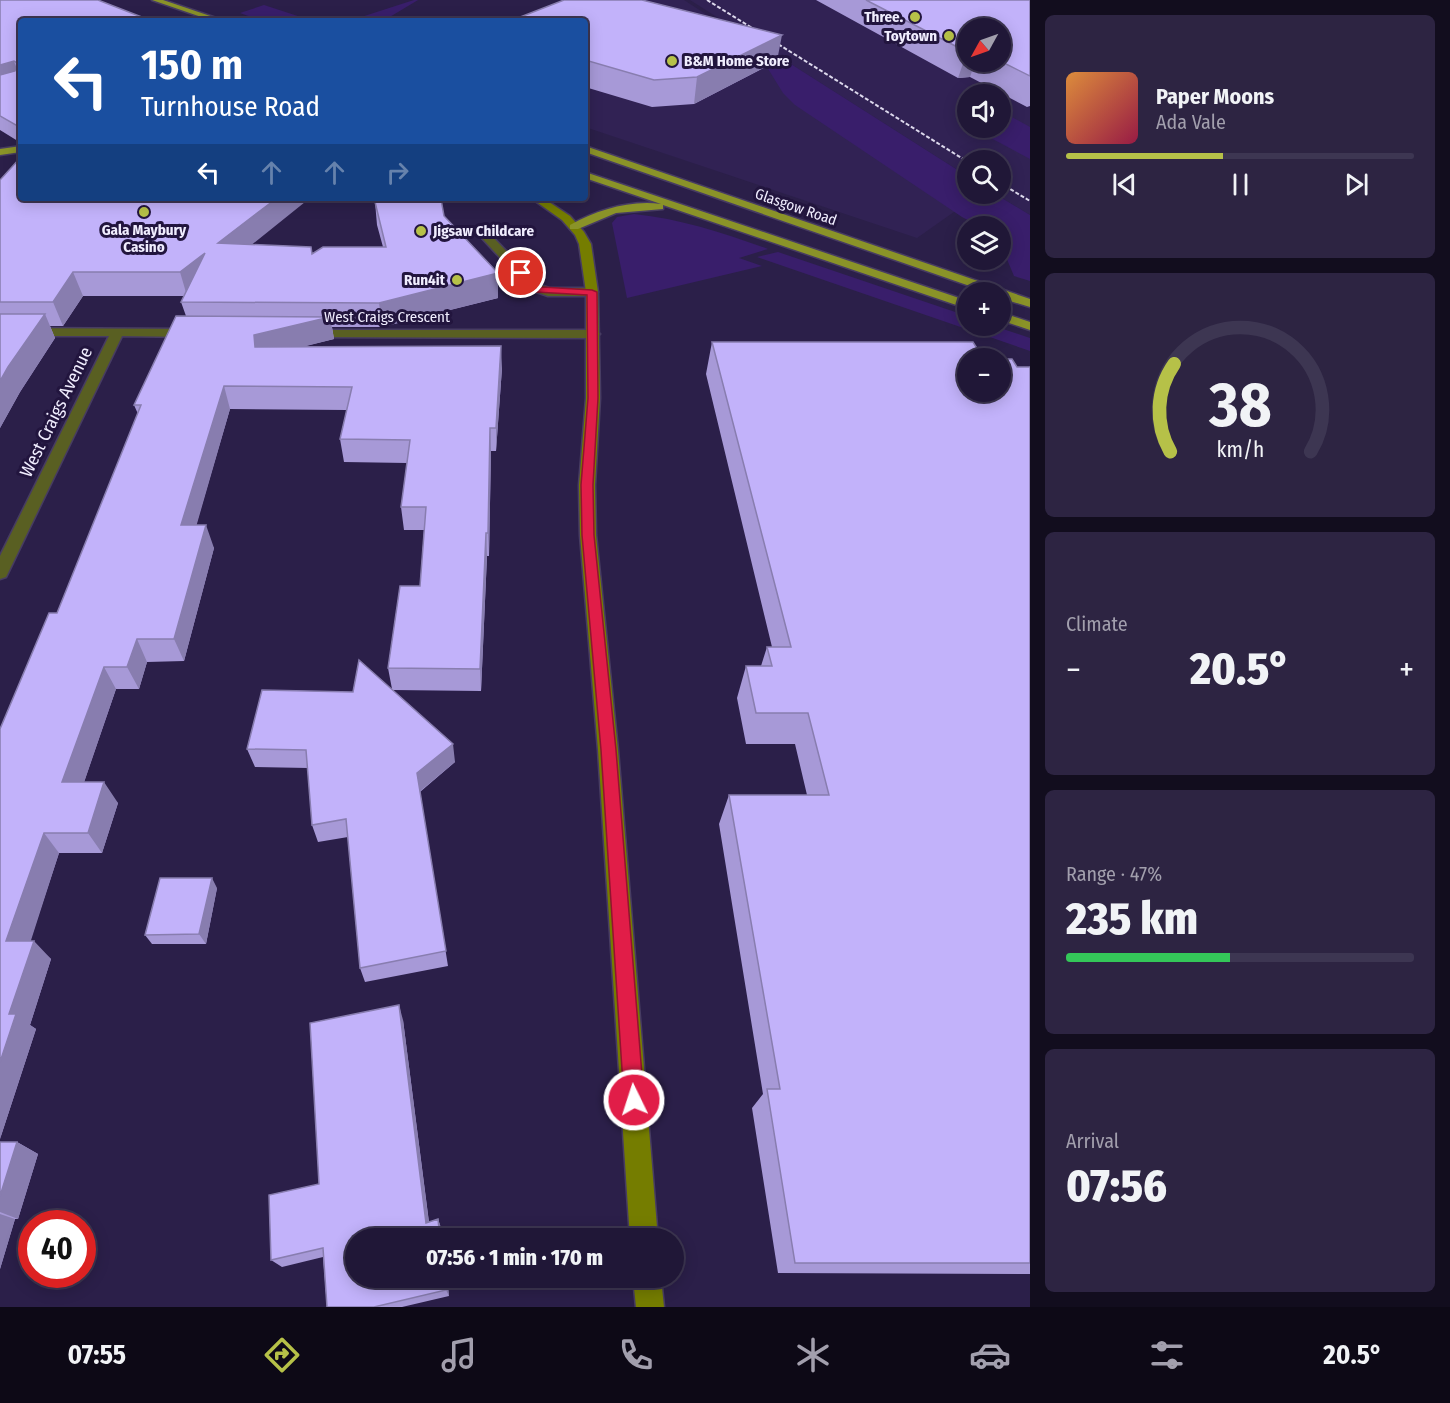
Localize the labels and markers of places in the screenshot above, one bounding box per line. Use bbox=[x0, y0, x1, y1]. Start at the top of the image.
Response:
place label: Three. bbox=[864, 8, 904, 26]
marker: Three. bbox=[908, 10, 922, 24]
place label: Toytown bbox=[884, 27, 937, 45]
marker: Toytown bbox=[942, 29, 956, 43]
place label: B&M Home Store bbox=[684, 52, 790, 70]
marker: B&M Home Store bbox=[665, 54, 679, 68]
marker: Gala Maybury Casino bbox=[137, 205, 151, 219]
place label: Gala Maybury Casino bbox=[102, 221, 187, 256]
place label: Jigsaw Childcare bbox=[432, 222, 534, 240]
marker: Jigsaw Childcare bbox=[414, 224, 428, 238]
pin bbox=[495, 247, 546, 298]
place label: Run4it bbox=[404, 271, 446, 289]
marker: Run4it bbox=[450, 273, 464, 287]

